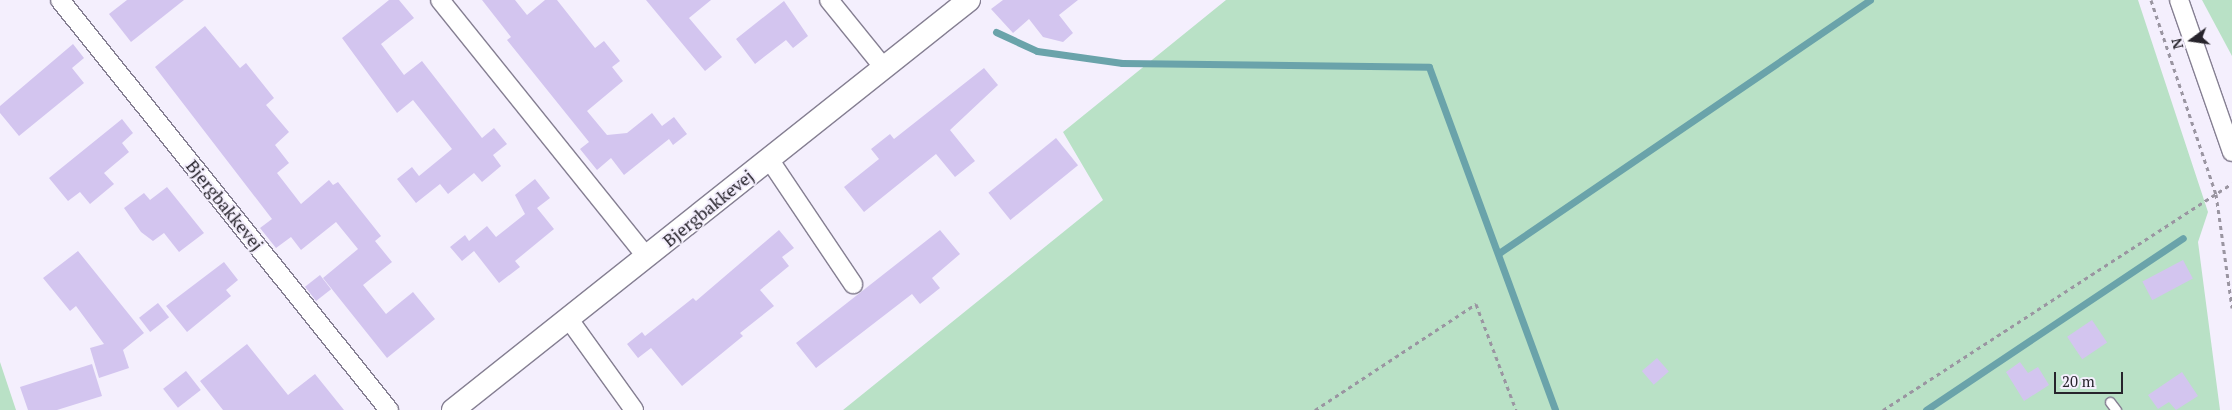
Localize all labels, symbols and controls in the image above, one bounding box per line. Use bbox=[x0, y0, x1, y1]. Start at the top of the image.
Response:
north arrow bbox=[2167, 15, 2217, 65]
text: N bbox=[2166, 36, 2187, 51]
street label: Bjergbakkevej bbox=[182, 155, 268, 255]
street label: Bjergbakkevej bbox=[658, 165, 758, 251]
scale bar bbox=[2057, 362, 2126, 394]
text: 20 m bbox=[2062, 371, 2095, 391]

